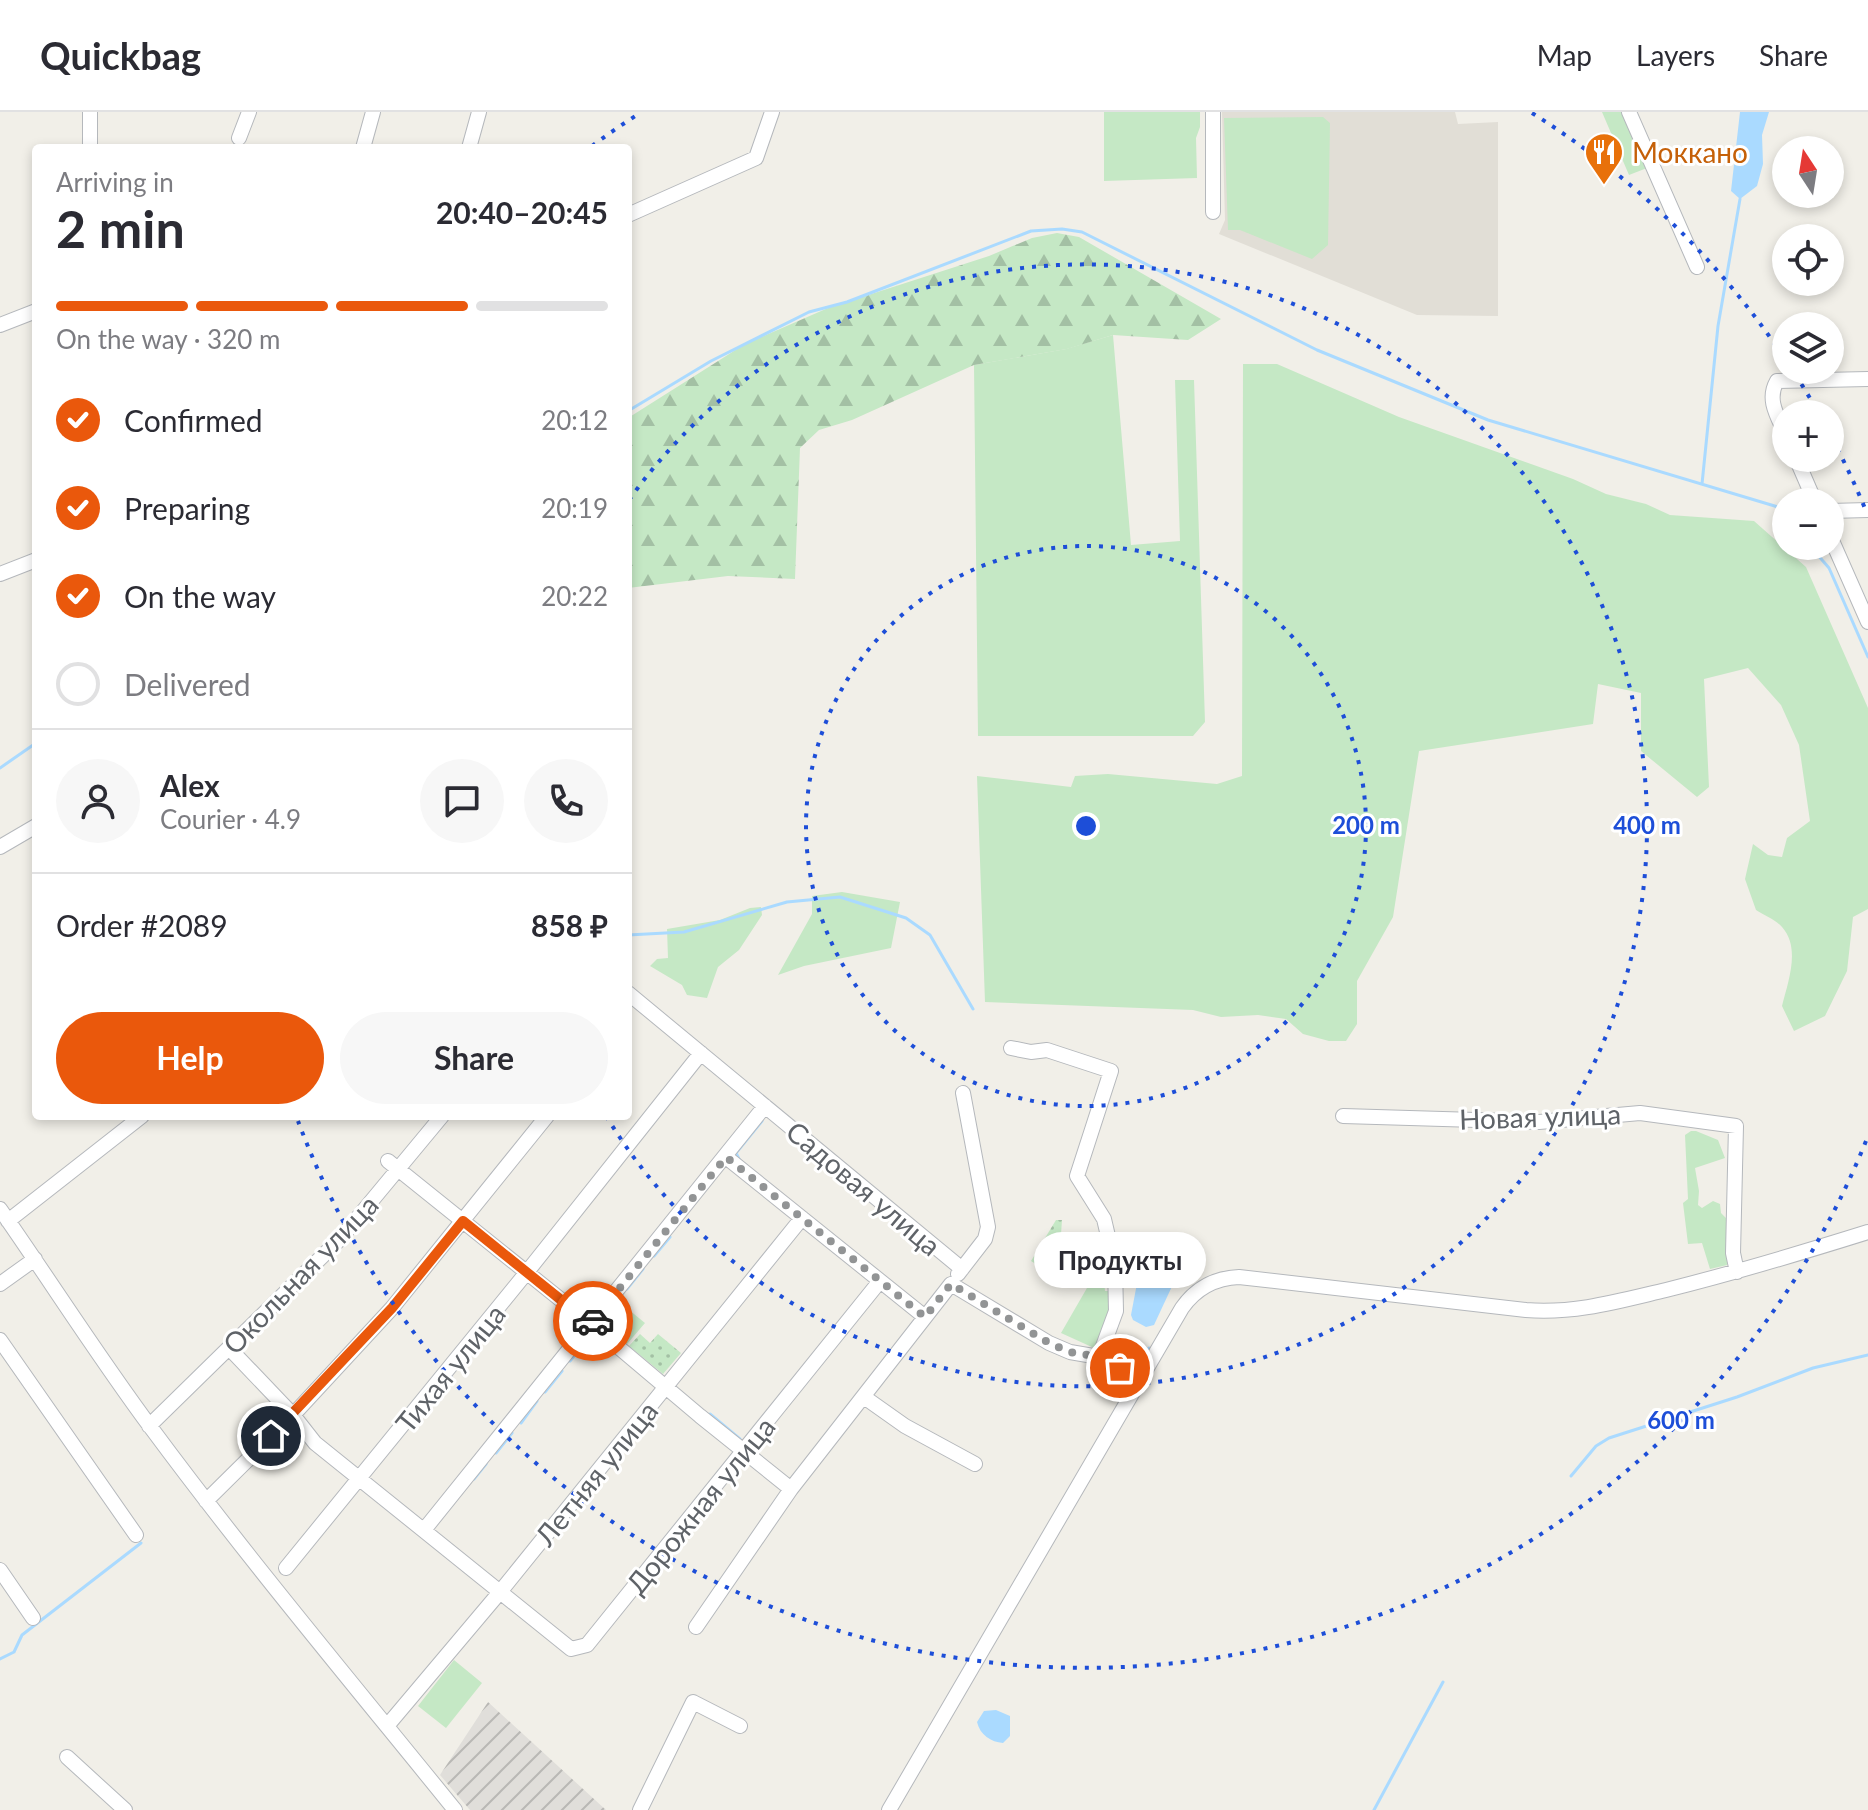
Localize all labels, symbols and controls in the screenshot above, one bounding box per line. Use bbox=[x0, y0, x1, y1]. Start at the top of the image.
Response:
text: Quickbag bbox=[40, 32, 201, 78]
text: Map bbox=[1537, 38, 1592, 72]
text: Layers bbox=[1636, 38, 1715, 72]
text: Share bbox=[1759, 38, 1828, 72]
restaurant icon: Моккано bbox=[1583, 131, 1625, 186]
place label: Моккано bbox=[1632, 135, 1748, 169]
north arrow bbox=[1772, 136, 1844, 208]
map controls bbox=[1772, 136, 1844, 560]
text: Arriving in bbox=[56, 166, 174, 198]
text: 20:40–20:45 bbox=[436, 194, 608, 230]
text: 2 min bbox=[56, 197, 185, 259]
button: locate bbox=[1772, 224, 1844, 296]
button: layers bbox=[1772, 312, 1844, 384]
text: On the way · 320 m bbox=[56, 323, 280, 355]
icon: check bbox=[56, 398, 100, 442]
button: + bbox=[1772, 400, 1844, 472]
text: Confirmed bbox=[124, 402, 263, 438]
text: 20:12 bbox=[541, 404, 608, 436]
icon: check bbox=[56, 486, 100, 530]
button: − bbox=[1772, 488, 1844, 560]
text: Preparing bbox=[124, 490, 250, 526]
text: 20:19 bbox=[541, 492, 608, 524]
icon: check bbox=[56, 574, 100, 618]
text: On the way bbox=[124, 578, 276, 614]
text: 20:22 bbox=[541, 580, 608, 612]
text: Delivered bbox=[124, 666, 251, 702]
button: person bbox=[56, 759, 140, 843]
button: chat bbox=[420, 759, 504, 843]
button: phone bbox=[524, 759, 608, 843]
text: Alex bbox=[160, 767, 220, 803]
text: Courier · 4.9 bbox=[160, 803, 301, 835]
text: 200 m bbox=[1332, 810, 1400, 839]
text: 400 m bbox=[1613, 810, 1681, 839]
centre of rings bbox=[1072, 812, 1100, 840]
text: Order #2089 bbox=[56, 907, 228, 943]
text: 858 ₽ bbox=[531, 907, 608, 943]
button: Help bbox=[56, 1012, 324, 1104]
button: Share bbox=[340, 1012, 608, 1104]
street label: Новая улица bbox=[1458, 1096, 1622, 1136]
street label: Садовая улица bbox=[780, 1114, 948, 1262]
street label: Окольная улица bbox=[215, 1187, 385, 1361]
callout: Продукты bbox=[1034, 1232, 1206, 1288]
text: Продукты bbox=[1058, 1244, 1182, 1276]
courier bbox=[553, 1281, 633, 1361]
street label: Тихая улица bbox=[388, 1297, 512, 1439]
icon: car bbox=[571, 1299, 615, 1343]
pin bbox=[1086, 1334, 1154, 1402]
icon: bag bbox=[1098, 1346, 1142, 1390]
street label: Летняя улица bbox=[527, 1394, 664, 1553]
pin bbox=[237, 1402, 305, 1470]
text: 600 m bbox=[1647, 1405, 1715, 1434]
street label: Дорожная улица bbox=[618, 1410, 782, 1600]
icon: home bbox=[249, 1414, 293, 1458]

